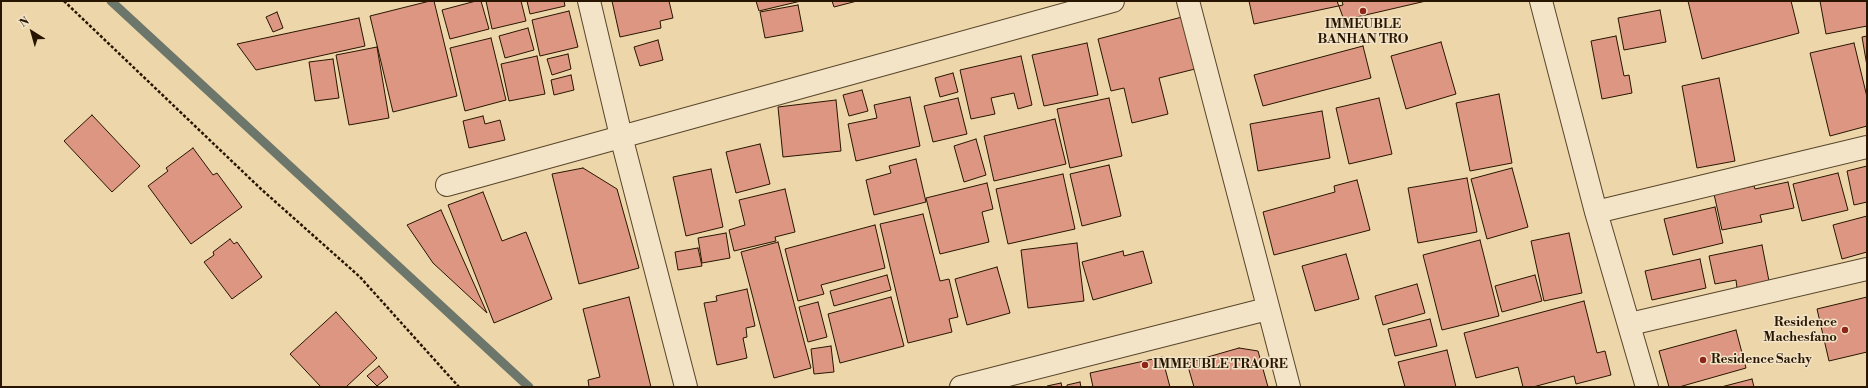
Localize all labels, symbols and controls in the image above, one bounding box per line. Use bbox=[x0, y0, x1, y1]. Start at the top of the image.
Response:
marker: IMMEUBLE BANHAN TRO bbox=[1358, 6, 1368, 16]
north arrow bbox=[12, 12, 52, 52]
text: N bbox=[17, 14, 32, 31]
place label: IMMEUBLE BANHAN TRO bbox=[1318, 17, 1408, 48]
place label: Residence Machesfano bbox=[1763, 315, 1837, 346]
marker: Residence Machesfano bbox=[1840, 325, 1850, 335]
place label: Residence Sachy bbox=[1711, 352, 1812, 368]
marker: Residence Sachy bbox=[1698, 355, 1708, 365]
place label: IMMEUBLE TRAORE bbox=[1153, 357, 1288, 373]
marker: IMMEUBLE TRAORE bbox=[1140, 360, 1150, 370]

